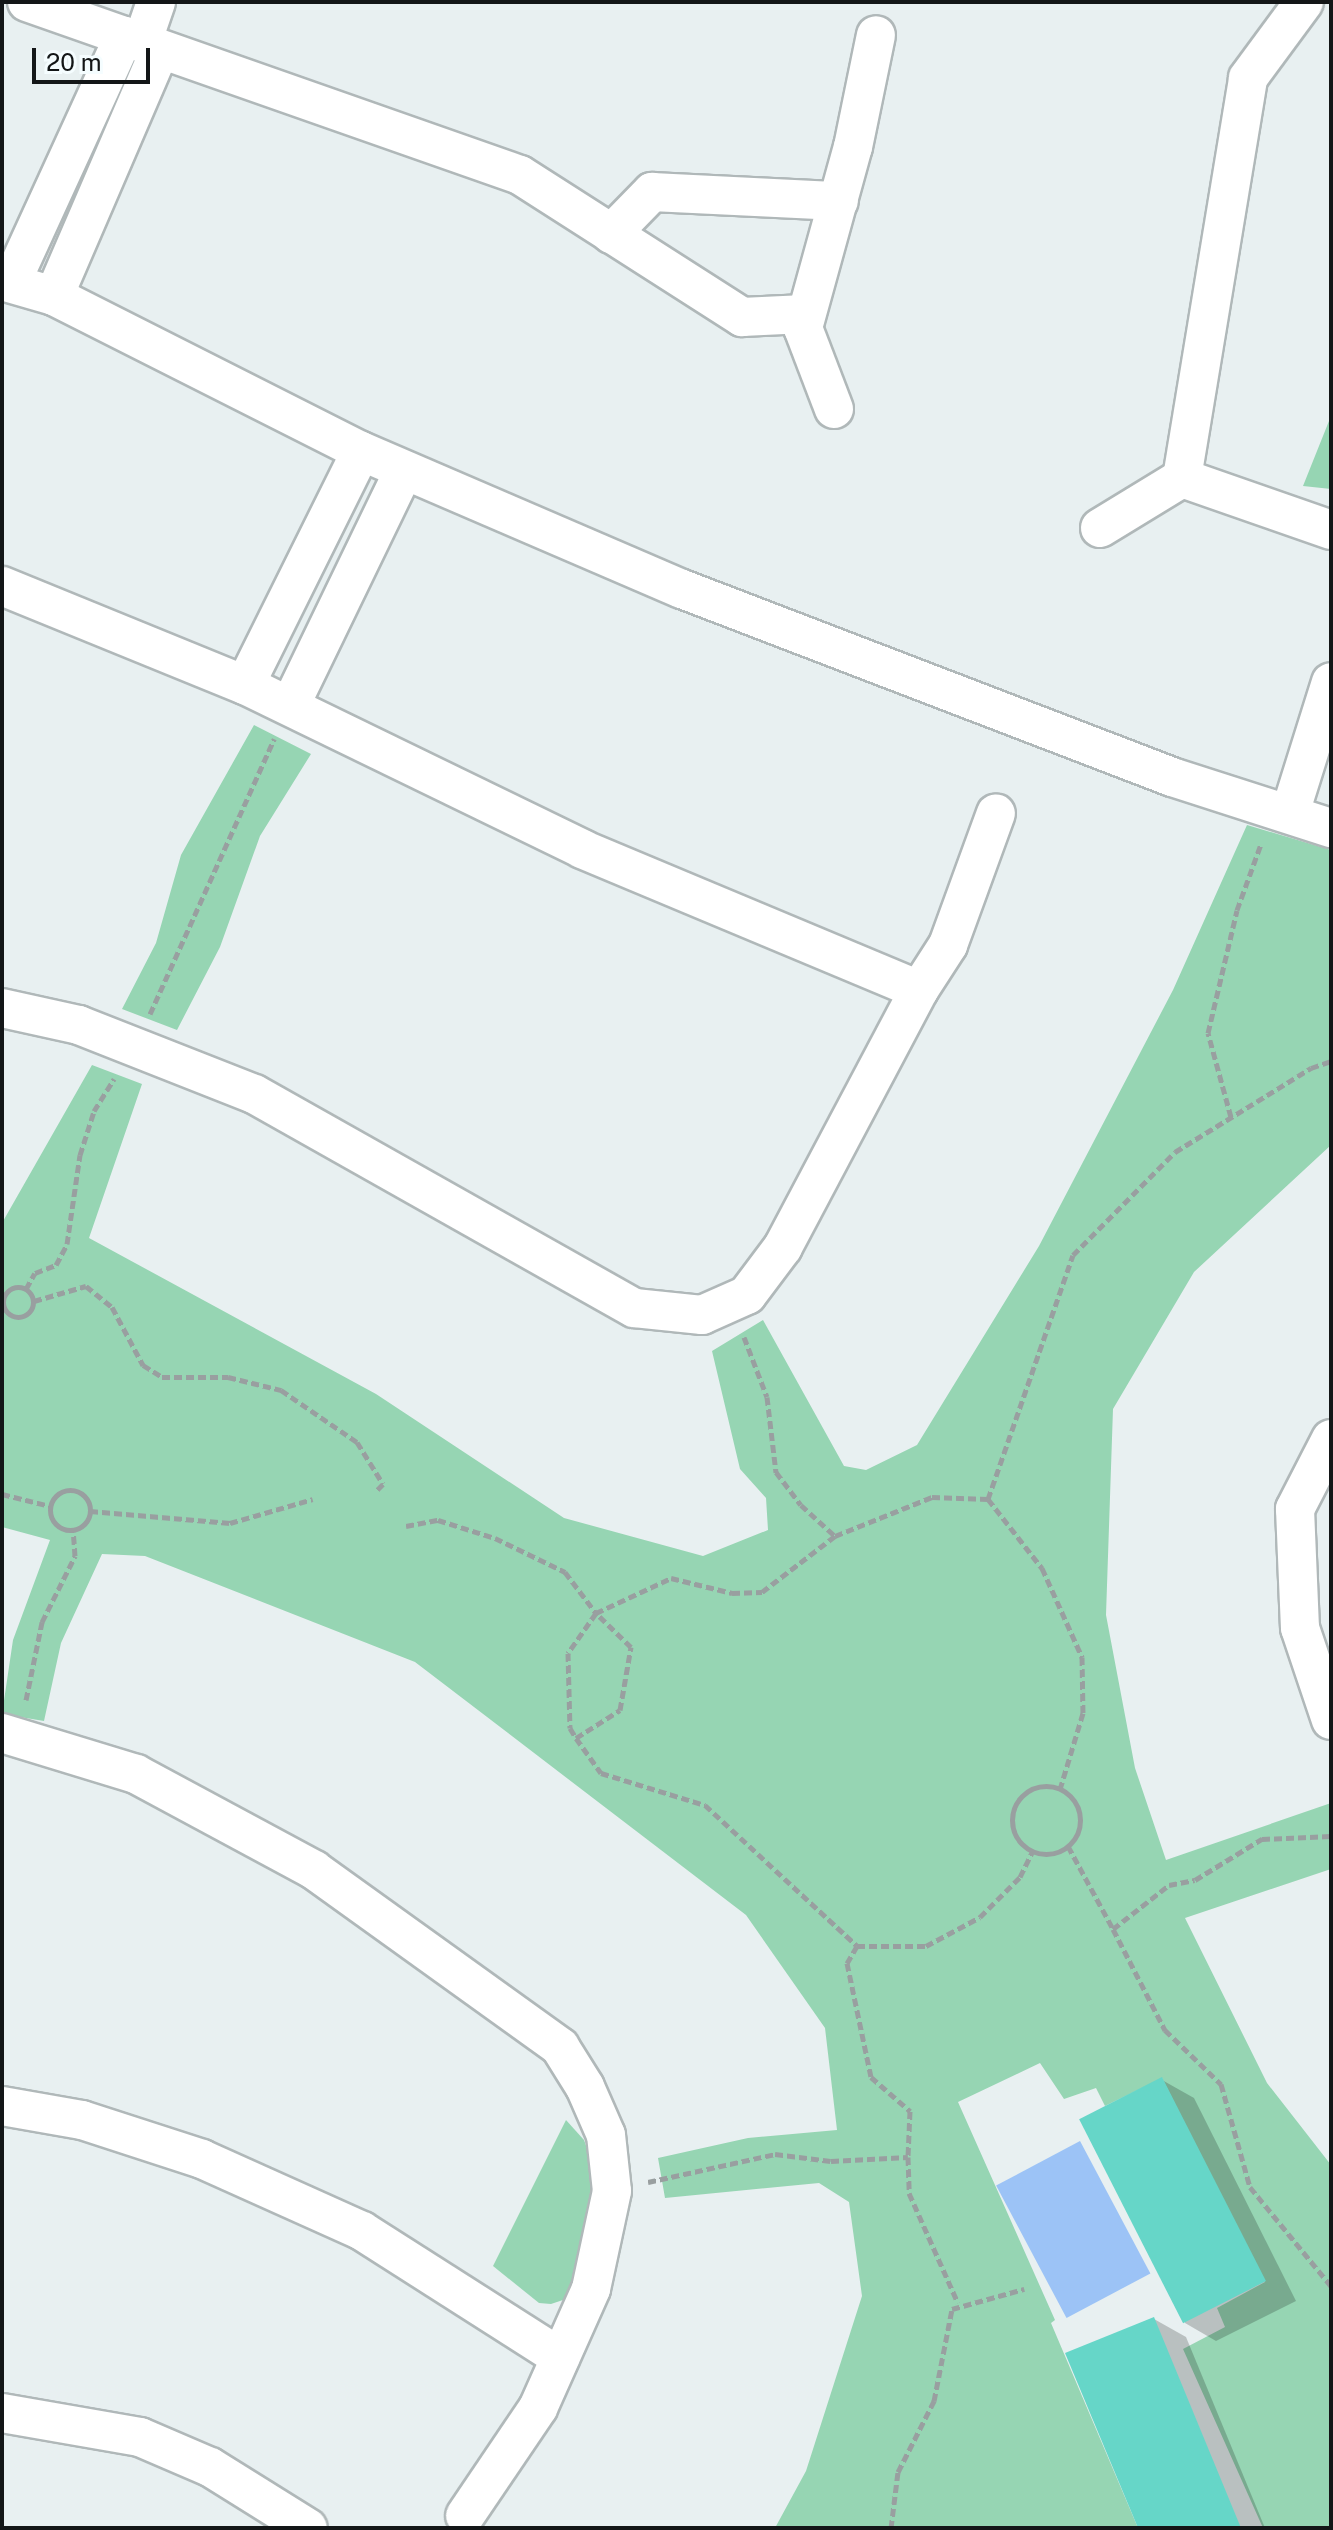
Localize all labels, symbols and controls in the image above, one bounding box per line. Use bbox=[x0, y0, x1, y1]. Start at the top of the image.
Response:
scale bar bbox=[36, 32, 154, 82]
text: 20 m bbox=[46, 48, 102, 76]

